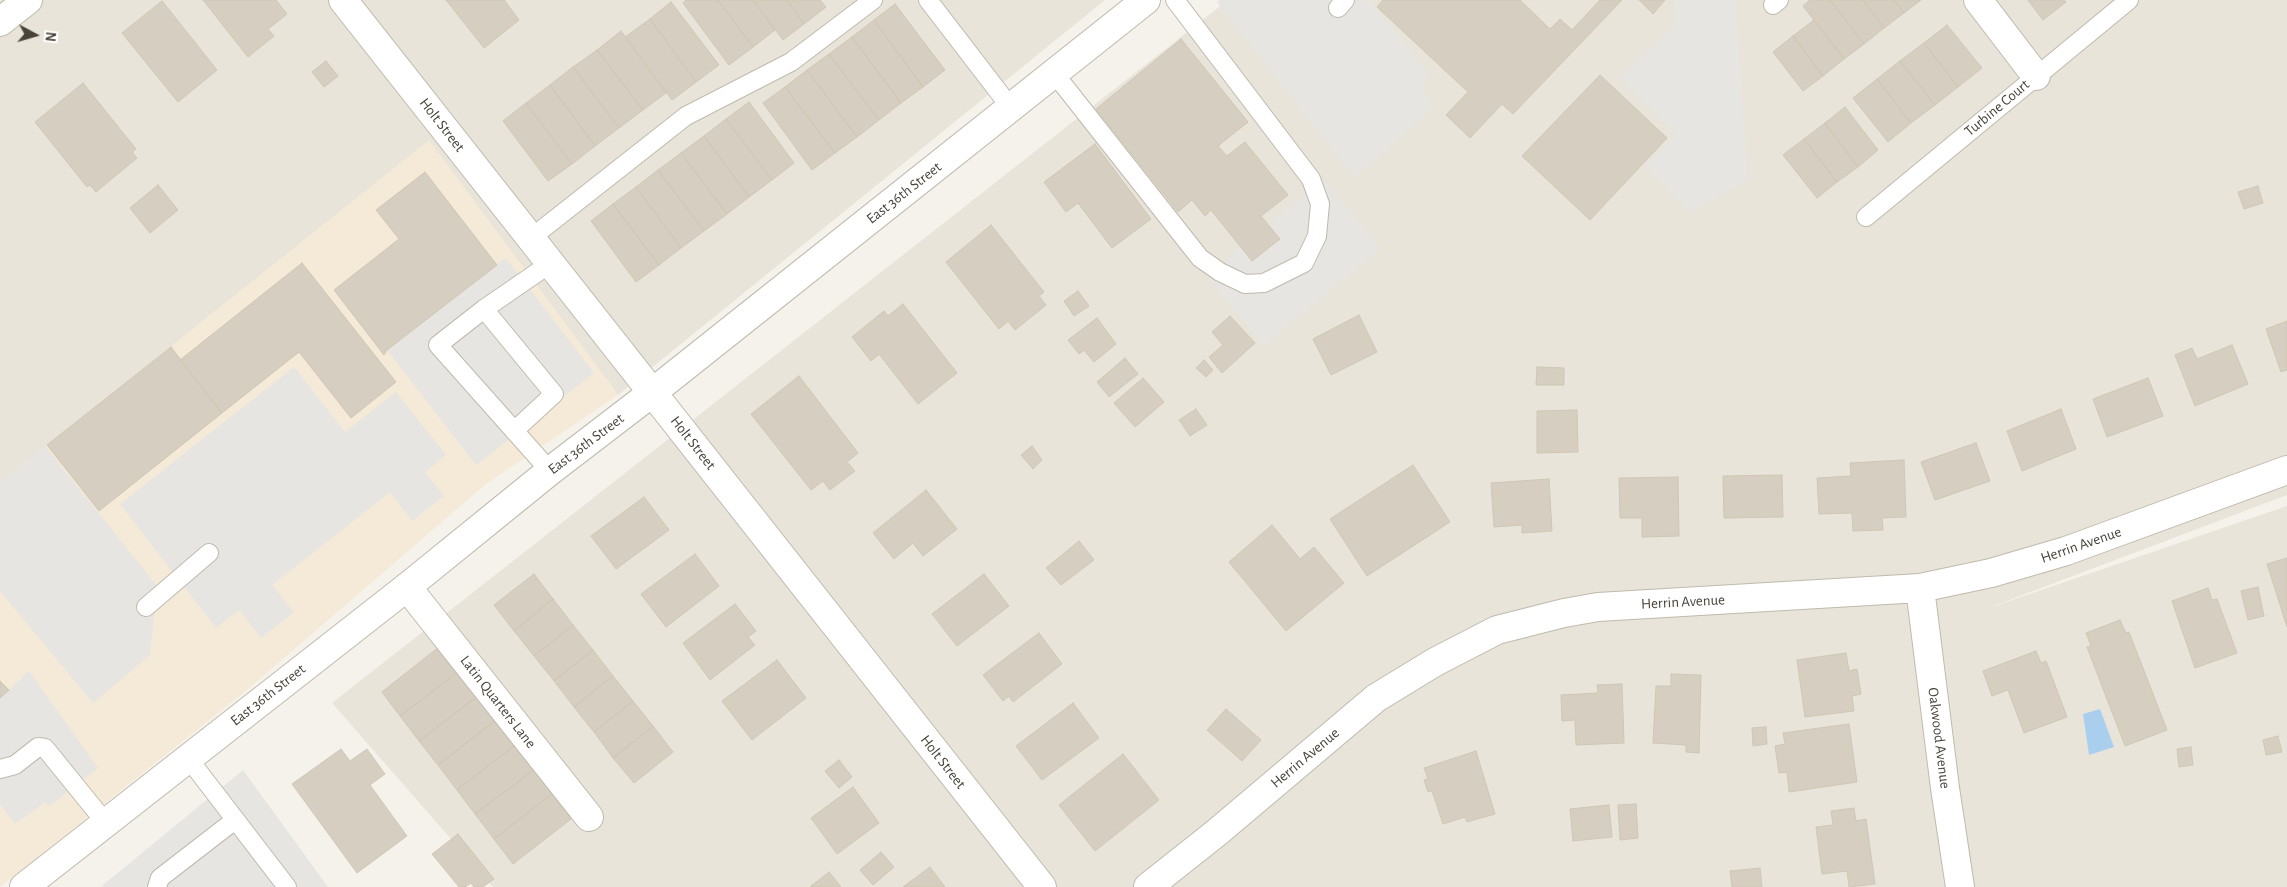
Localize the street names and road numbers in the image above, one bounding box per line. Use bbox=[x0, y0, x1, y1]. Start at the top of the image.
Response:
street label: Turbine Court bbox=[1961, 76, 2033, 140]
street label: Holt Street bbox=[415, 94, 469, 156]
street label: East 36th Street bbox=[863, 158, 945, 228]
street label: East 36th Street bbox=[545, 410, 627, 478]
street label: Holt Street bbox=[666, 412, 720, 474]
street label: Herrin Avenue bbox=[2038, 523, 2124, 567]
street label: Herrin Avenue bbox=[1641, 591, 1725, 613]
street label: Latin Quarters Lane bbox=[456, 652, 540, 752]
street label: East 36th Street bbox=[227, 660, 309, 730]
street label: Oakwood Avenue bbox=[1924, 686, 1954, 790]
street label: Herrin Avenue bbox=[1267, 724, 1343, 792]
street label: Holt Street bbox=[916, 731, 970, 793]

